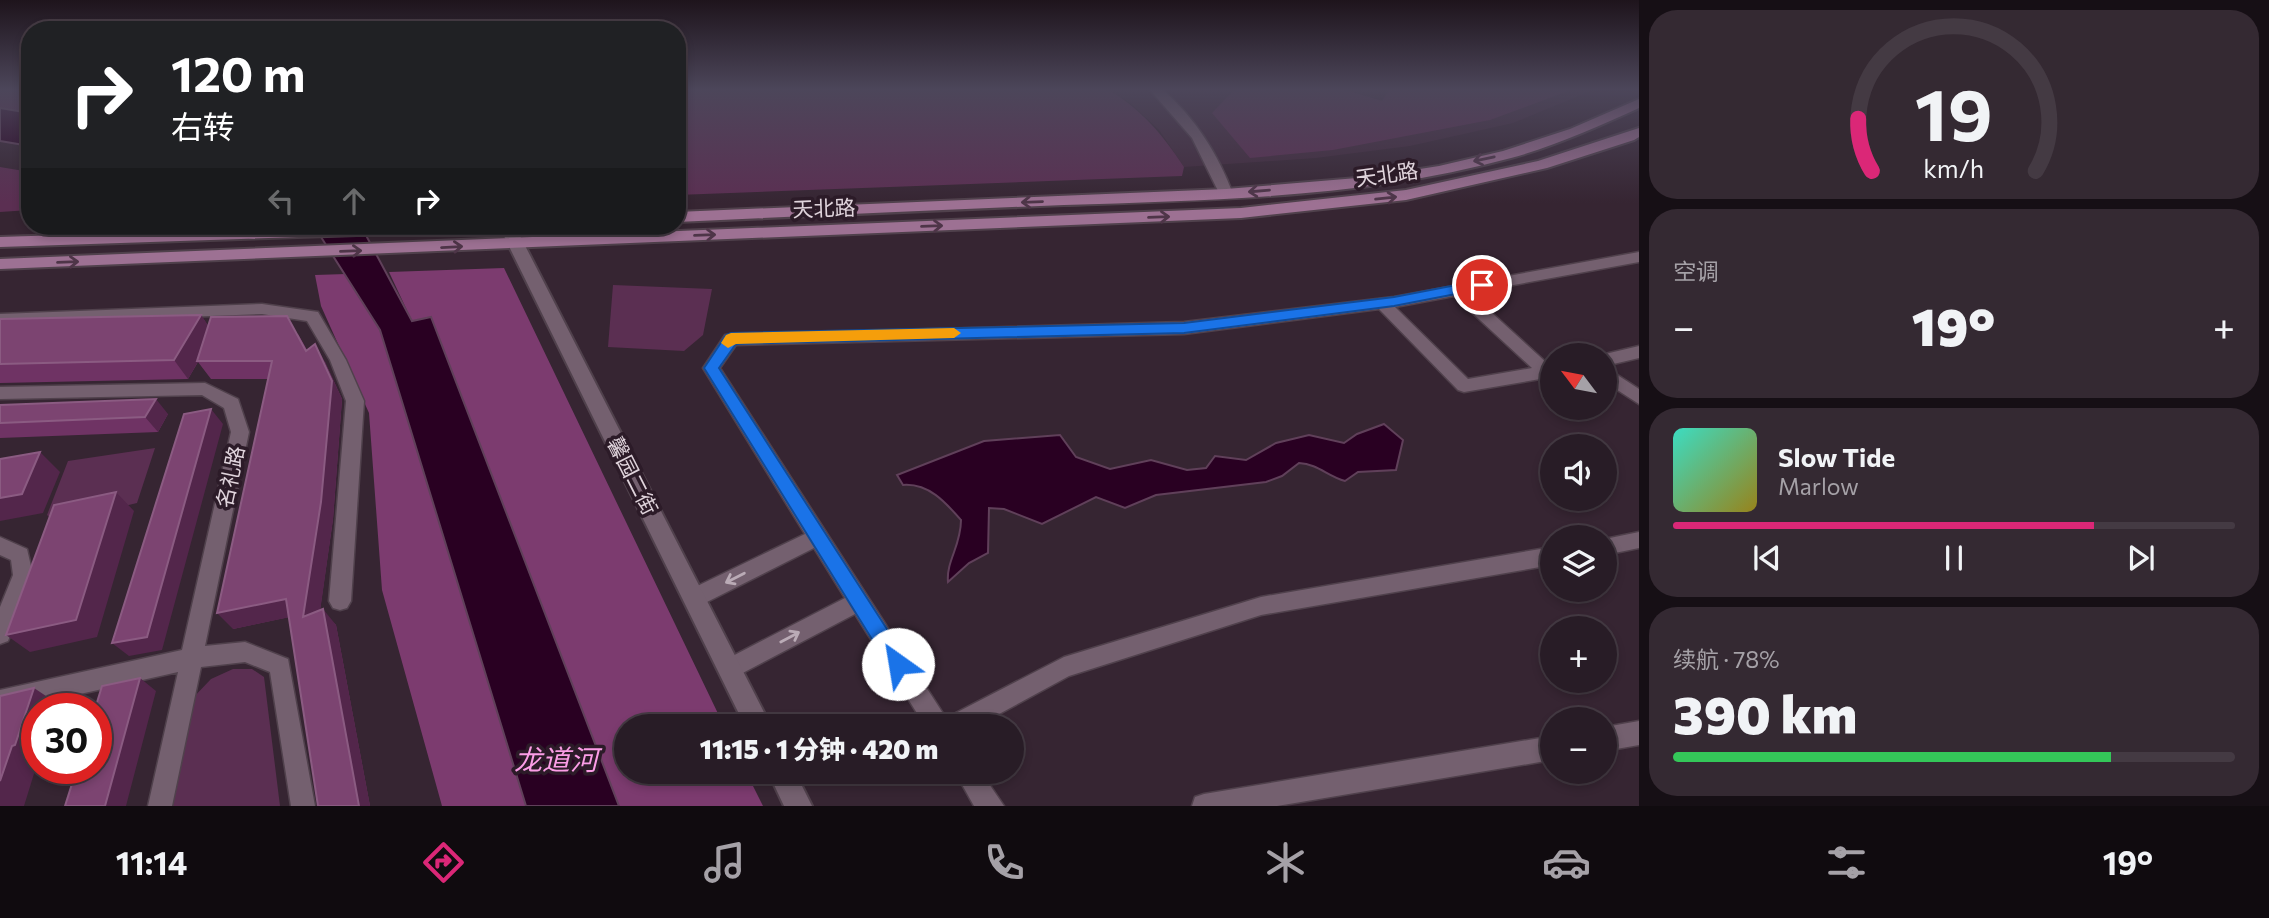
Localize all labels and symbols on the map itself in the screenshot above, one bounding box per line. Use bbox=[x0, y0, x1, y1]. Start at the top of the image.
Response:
one-way arrow bbox=[1473, 153, 1496, 167]
street label: 天北路 bbox=[1354, 157, 1420, 190]
one-way arrow bbox=[1248, 185, 1271, 198]
one-way arrow bbox=[1374, 191, 1397, 204]
street label: 天北路 bbox=[792, 194, 856, 221]
one-way arrow bbox=[1020, 195, 1043, 208]
one-way arrow bbox=[1148, 210, 1171, 223]
one-way arrow bbox=[920, 219, 943, 232]
one-way arrow bbox=[693, 229, 716, 242]
one-way arrow bbox=[440, 240, 463, 253]
one-way arrow bbox=[340, 244, 363, 257]
one-way arrow bbox=[56, 255, 79, 268]
pin bbox=[1452, 255, 1512, 315]
north arrow bbox=[1540, 343, 1617, 420]
street label: 馨园二街 bbox=[603, 432, 664, 518]
street label: 名礼路 bbox=[211, 443, 248, 510]
one-way arrow bbox=[725, 572, 746, 586]
position arrow bbox=[861, 627, 935, 701]
one-way arrow bbox=[779, 630, 800, 644]
speed limit sign: 30 bbox=[21, 693, 112, 784]
water label: 龙道河 bbox=[514, 742, 603, 776]

